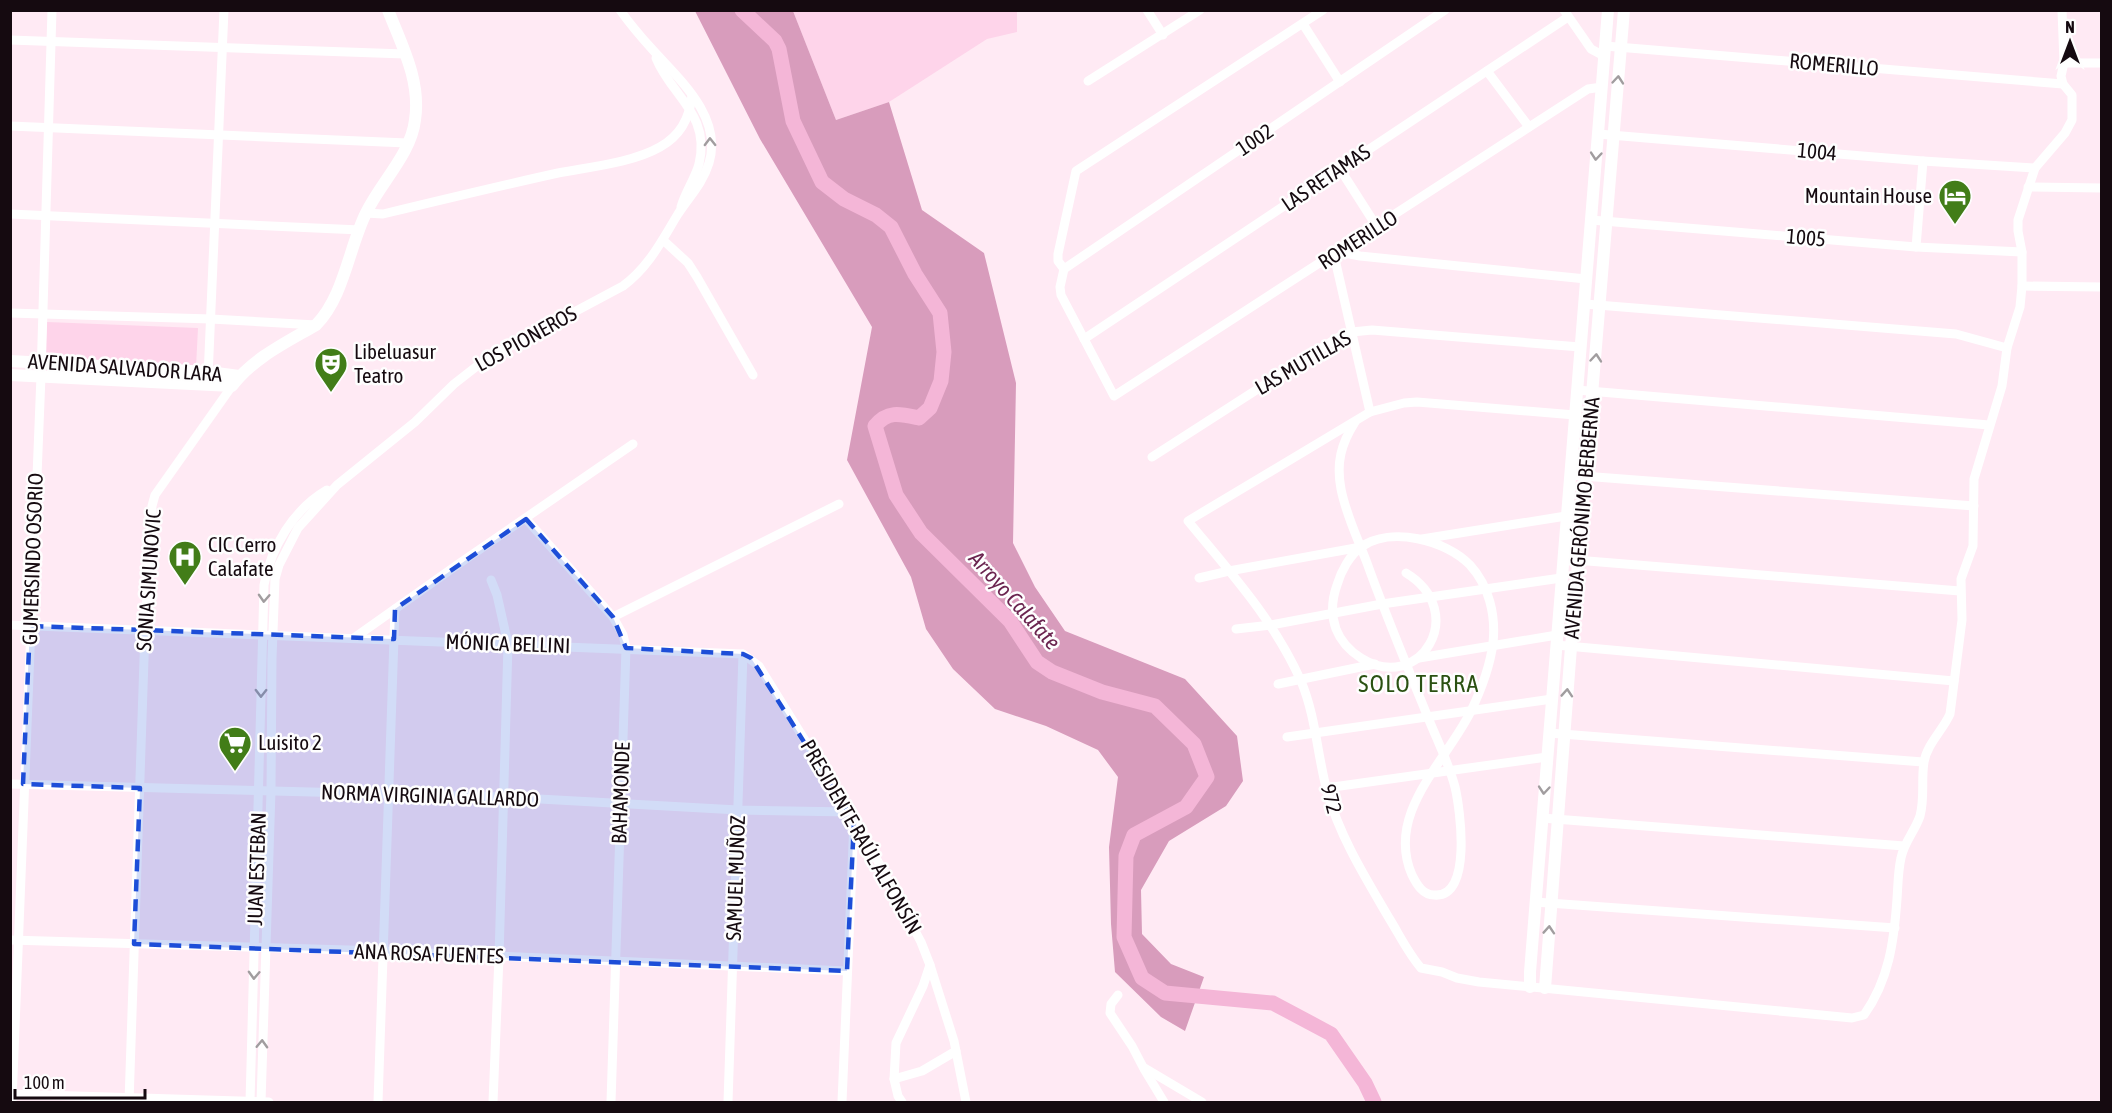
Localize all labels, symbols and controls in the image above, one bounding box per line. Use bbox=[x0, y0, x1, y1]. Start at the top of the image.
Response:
north arrow bbox=[2040, 12, 2100, 72]
text: N bbox=[2065, 18, 2075, 36]
street label: ROMERILLO bbox=[1788, 48, 1880, 80]
one-way arrow bbox=[1611, 76, 1624, 85]
street label: 1002 bbox=[1231, 118, 1278, 160]
one-way arrow bbox=[704, 137, 717, 146]
street label: 1004 bbox=[1796, 137, 1838, 165]
street label: LAS RETAMAS bbox=[1277, 139, 1374, 215]
one-way arrow bbox=[1590, 152, 1603, 161]
hotel icon: Mountain House bbox=[1937, 178, 1973, 225]
place label: Mountain House bbox=[1805, 183, 1932, 207]
street label: ROMERILLO bbox=[1313, 205, 1402, 274]
street label: 1005 bbox=[1785, 223, 1827, 251]
street label: LOS PIONEROS bbox=[471, 300, 581, 376]
street label: LAS MUTILLAS bbox=[1250, 325, 1355, 399]
place label: Libeluasur Teatro bbox=[354, 339, 436, 387]
theatre icon: Libeluasur Teatro bbox=[313, 346, 349, 393]
street label: AVENIDA SALVADOR LARA bbox=[27, 348, 224, 386]
one-way arrow bbox=[1589, 354, 1602, 363]
street label: AVENIDA GERÓNIMO BERBERNA bbox=[1558, 395, 1604, 640]
street label: GUMERSINDO OSORIO bbox=[17, 473, 47, 645]
street label: SONIA SIMUNOVIC bbox=[131, 508, 165, 652]
place label: CIC Cerro Calafate bbox=[208, 532, 276, 580]
hospital icon: CIC Cerro Calafate bbox=[167, 539, 203, 586]
water label: Arroyo Calafate bbox=[963, 545, 1066, 655]
one-way arrow bbox=[257, 594, 270, 603]
street label: MÓNICA BELLINI bbox=[445, 629, 571, 657]
district label: SOLO TERRA bbox=[1358, 670, 1480, 697]
one-way arrow bbox=[255, 689, 267, 698]
one-way arrow bbox=[1560, 689, 1573, 698]
supermarket icon: Luisito 2 bbox=[217, 725, 253, 772]
place label: Luisito 2 bbox=[258, 730, 322, 754]
street label: PRESIDENTE RAÚL ALFONSÍN bbox=[796, 735, 927, 938]
street label: BAHAMONDE bbox=[606, 741, 634, 844]
street label: NORMA VIRGINIA GALLARDO bbox=[321, 779, 539, 811]
street label: 972 bbox=[1317, 781, 1347, 816]
one-way arrow bbox=[1538, 786, 1551, 795]
street label: JUAN ESTEBAN bbox=[242, 812, 270, 926]
street label: SAMUEL MUÑOZ bbox=[721, 815, 749, 941]
one-way arrow bbox=[1543, 925, 1556, 934]
street label: ANA ROSA FUENTES bbox=[354, 938, 504, 968]
one-way arrow bbox=[248, 970, 260, 979]
one-way arrow bbox=[256, 1040, 269, 1049]
scale bar bbox=[15, 1062, 146, 1100]
text: 100 m bbox=[24, 1072, 65, 1093]

